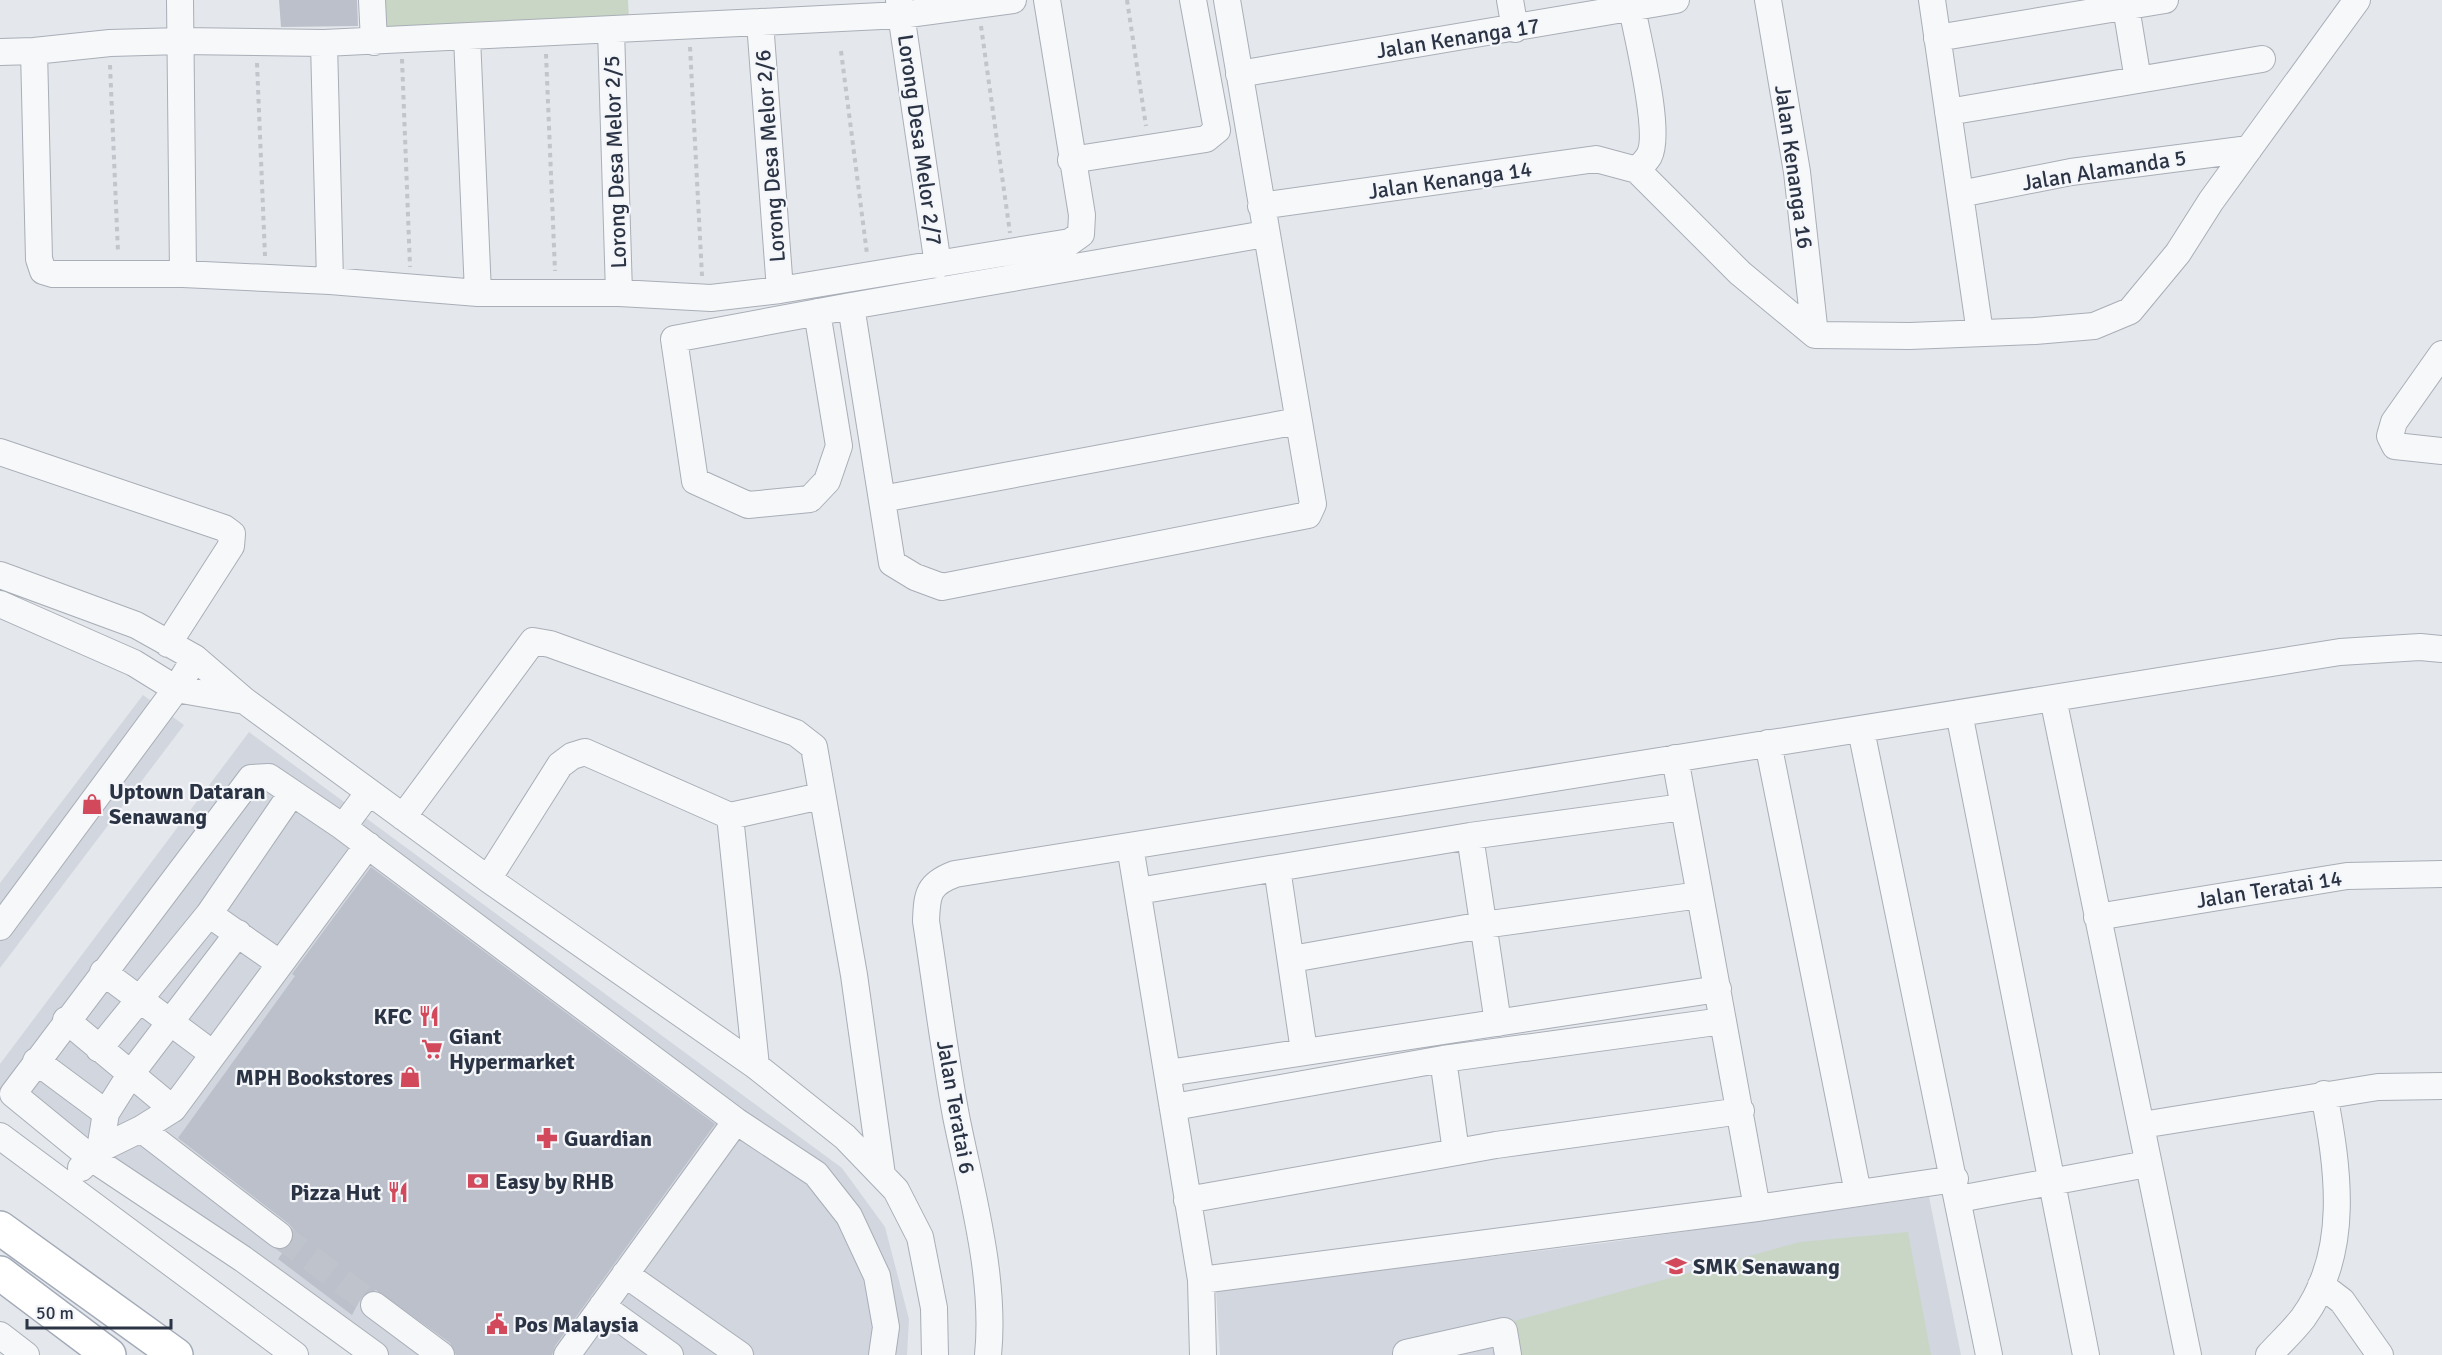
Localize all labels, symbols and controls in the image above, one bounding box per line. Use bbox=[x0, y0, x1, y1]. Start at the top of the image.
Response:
street label: Jalan Kenanga 17 bbox=[1374, 12, 1542, 64]
street label: Lorong Desa Melor 2/7 bbox=[892, 33, 948, 247]
street label: Lorong Desa Melor 2/6 bbox=[749, 49, 791, 263]
street label: Lorong Desa Melor 2/5 bbox=[598, 55, 632, 269]
street label: Jalan Kenanga 16 bbox=[1769, 83, 1819, 251]
street label: Jalan Alamanda 5 bbox=[2020, 144, 2188, 196]
street label: Jalan Kenanga 14 bbox=[1366, 155, 1534, 205]
place label: Uptown Dataran Senawang bbox=[109, 778, 266, 830]
shop icon: Uptown Dataran Senawang bbox=[80, 792, 104, 816]
street label: Jalan Teratai 14 bbox=[2194, 864, 2344, 914]
place label: KFC bbox=[373, 1003, 412, 1030]
restaurant icon: KFC bbox=[417, 1004, 441, 1028]
place label: Giant Hypermarket bbox=[449, 1023, 575, 1075]
supermarket icon: Giant Hypermarket bbox=[420, 1037, 444, 1061]
street label: Jalan Teratai 6 bbox=[931, 1038, 981, 1176]
place label: MPH Bookstores bbox=[235, 1064, 393, 1091]
shop icon: MPH Bookstores bbox=[398, 1065, 422, 1089]
place label: Guardian bbox=[564, 1125, 652, 1152]
pharmacy icon: Guardian bbox=[535, 1126, 559, 1150]
place label: Easy by RHB bbox=[495, 1168, 614, 1195]
bank icon: Easy by RHB bbox=[466, 1169, 490, 1193]
place label: Pizza Hut bbox=[290, 1179, 381, 1206]
restaurant icon: Pizza Hut bbox=[386, 1180, 410, 1204]
place label: SMK Senawang bbox=[1693, 1253, 1840, 1280]
school or university icon: SMK Senawang bbox=[1664, 1254, 1688, 1278]
scale bar bbox=[27, 1292, 171, 1330]
text: 50 m bbox=[36, 1302, 74, 1324]
place label: Pos Malaysia bbox=[514, 1311, 639, 1338]
public building icon: Pos Malaysia bbox=[485, 1312, 509, 1336]

